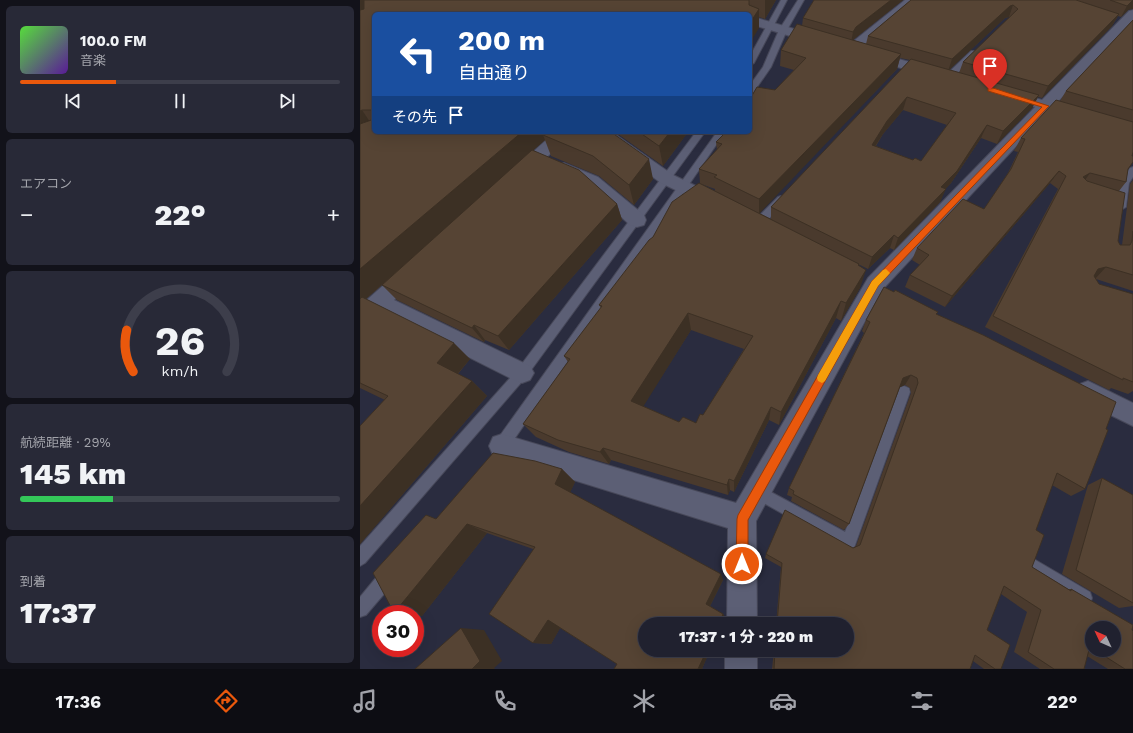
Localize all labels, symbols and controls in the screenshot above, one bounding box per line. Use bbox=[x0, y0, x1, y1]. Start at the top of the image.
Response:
text: 200 m bbox=[458, 24, 545, 57]
icon: left bbox=[392, 28, 444, 80]
text: 100.0 FM bbox=[80, 32, 147, 50]
pin bbox=[973, 49, 1007, 90]
text: 音楽 bbox=[80, 53, 106, 68]
icon: arrive bbox=[979, 55, 1001, 77]
text: 自由通り bbox=[458, 62, 530, 83]
icon: previous bbox=[62, 90, 84, 112]
icon: pause bbox=[169, 90, 191, 112]
icon: next bbox=[276, 90, 298, 112]
icon: arrive bbox=[445, 104, 467, 126]
text: その先 bbox=[392, 108, 437, 126]
text: エアコン bbox=[20, 176, 72, 191]
text: 22° bbox=[154, 197, 206, 232]
text: − bbox=[20, 202, 33, 227]
text: + bbox=[327, 202, 340, 227]
text: 26 bbox=[155, 316, 205, 365]
text: km/h bbox=[162, 363, 198, 379]
text: 航続距離 · 29% bbox=[20, 435, 111, 450]
text: 145 km bbox=[20, 456, 126, 491]
position arrow bbox=[721, 543, 763, 585]
text: 到着 bbox=[20, 574, 46, 589]
text: 17:37 bbox=[20, 595, 96, 630]
speed limit sign: 30 bbox=[372, 605, 424, 657]
north arrow bbox=[1085, 621, 1121, 657]
map controls bbox=[1085, 621, 1121, 657]
text: 17:37 · 1 分 · 220 m bbox=[679, 628, 813, 646]
icon: directions bbox=[212, 687, 240, 715]
icon: music bbox=[351, 687, 379, 715]
icon: phone bbox=[491, 687, 519, 715]
icon: climate bbox=[630, 687, 658, 715]
icon: car bbox=[769, 687, 797, 715]
icon: filters bbox=[908, 687, 936, 715]
text: 17:36 bbox=[56, 691, 101, 712]
text: 22° bbox=[1047, 691, 1077, 712]

